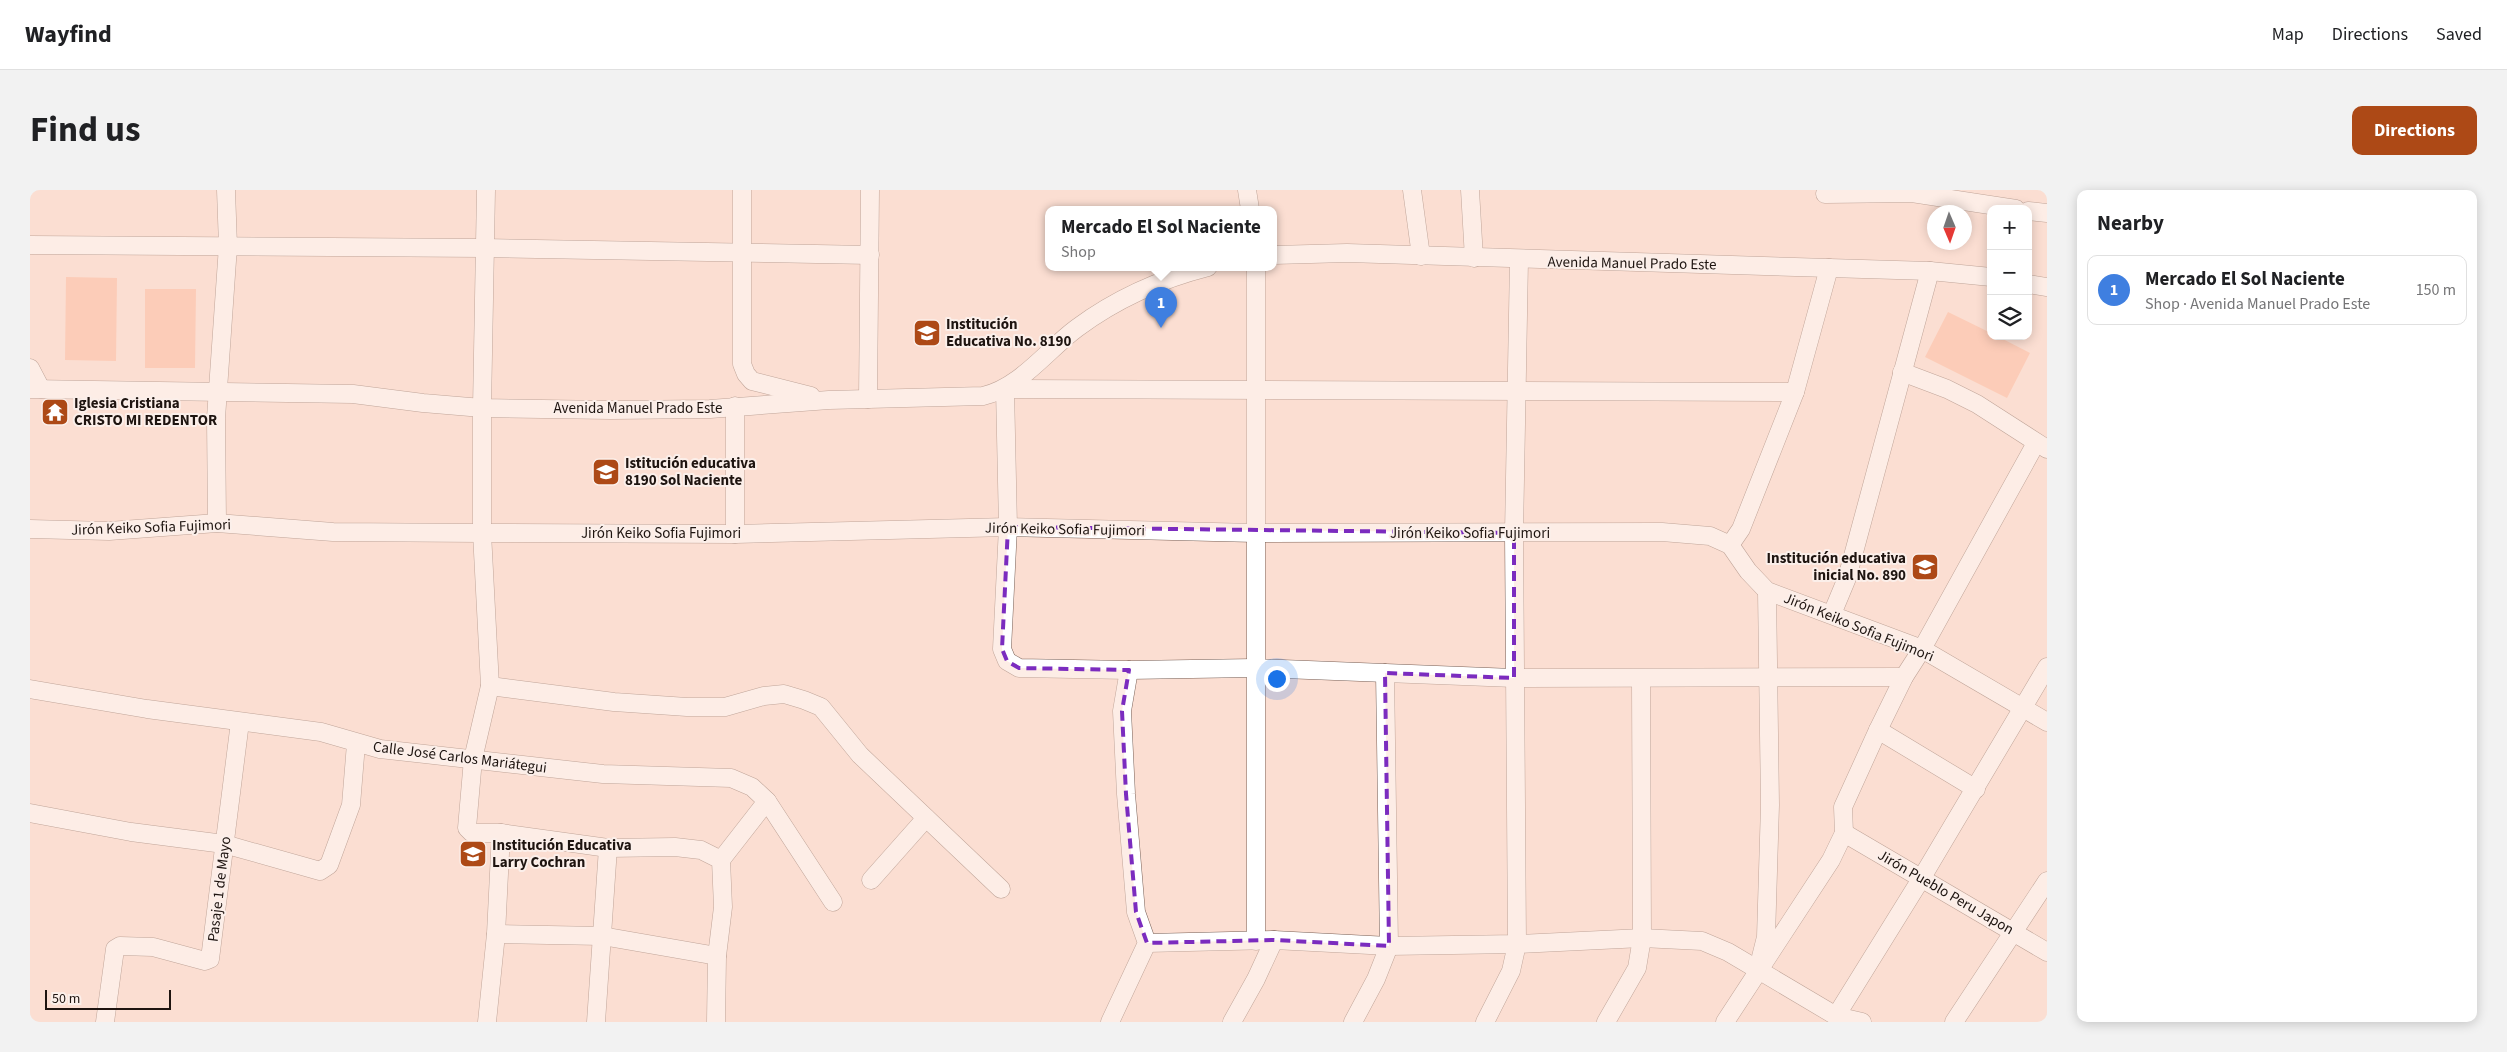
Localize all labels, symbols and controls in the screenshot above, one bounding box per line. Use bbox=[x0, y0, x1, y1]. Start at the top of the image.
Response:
text: Wayfind bbox=[25, 17, 112, 52]
text: Map bbox=[2272, 22, 2304, 47]
text: Directions bbox=[2332, 22, 2408, 47]
text: Saved bbox=[2436, 22, 2482, 47]
text: Find us bbox=[30, 105, 140, 155]
button: Directions bbox=[2352, 106, 2477, 155]
north arrow bbox=[1927, 205, 1972, 250]
map controls bbox=[1987, 205, 2032, 340]
button: + bbox=[1987, 205, 2032, 250]
popup bbox=[1045, 206, 1277, 271]
text: Nearby bbox=[2097, 208, 2164, 238]
text: Mercado El Sol Naciente bbox=[1061, 214, 1261, 241]
text: Shop bbox=[1061, 241, 1096, 263]
button: − bbox=[1987, 250, 2032, 295]
street label: Avenida Manuel Prado Este bbox=[1547, 252, 1717, 275]
text: Mercado El Sol Naciente bbox=[2145, 266, 2345, 293]
text: 1 bbox=[2110, 279, 2118, 301]
text: 150 m bbox=[2416, 279, 2456, 301]
pin: 1 bbox=[1145, 287, 1177, 328]
text: Shop · Avenida Manuel Prado Este bbox=[2145, 293, 2370, 315]
button: layers bbox=[1987, 295, 2032, 340]
place label: Institución Educativa No. 8190 bbox=[946, 314, 1071, 352]
school or university icon: Institución Educativa No. 8190 bbox=[912, 318, 942, 348]
place label: Iglesia Cristiana CRISTO MI REDENTOR bbox=[74, 393, 217, 431]
temple icon: Iglesia Cristiana CRISTO MI REDENTOR bbox=[40, 397, 70, 427]
street label: Avenida Manuel Prado Este bbox=[554, 398, 722, 419]
place label: Istitución educativa 8190 Sol Naciente bbox=[625, 453, 756, 491]
school or university icon: Istitución educativa 8190 Sol Naciente bbox=[591, 457, 621, 487]
street label: Jirón Keiko Sofia Fujimori bbox=[71, 514, 231, 541]
street label: Jirón Keiko Sofia Fujimori bbox=[985, 518, 1145, 541]
street label: Jirón Keiko Sofia Fujimori bbox=[581, 523, 741, 544]
street label: Jirón Keiko Sofia Fujimori bbox=[1390, 523, 1550, 544]
place label: Institución educativa inicial No. 890 bbox=[1767, 548, 1906, 586]
school or university icon: Institución educativa inicial No. 890 bbox=[1910, 552, 1940, 582]
street label: Jirón Keiko Sofia Fujimori bbox=[1781, 588, 1937, 667]
your location bbox=[1264, 666, 1290, 692]
street label: Calle José Carlos Mariátegui bbox=[372, 736, 548, 779]
street label: Pasaje 1 de Mayo bbox=[203, 835, 236, 943]
place label: Institución Educativa Larry Cochran bbox=[492, 835, 632, 873]
school or university icon: Institución Educativa Larry Cochran bbox=[458, 839, 488, 869]
street label: Jirón Pueblo Peru Japon bbox=[1874, 845, 2018, 940]
scale bar bbox=[45, 987, 171, 1010]
text: 50 m bbox=[52, 989, 80, 1009]

